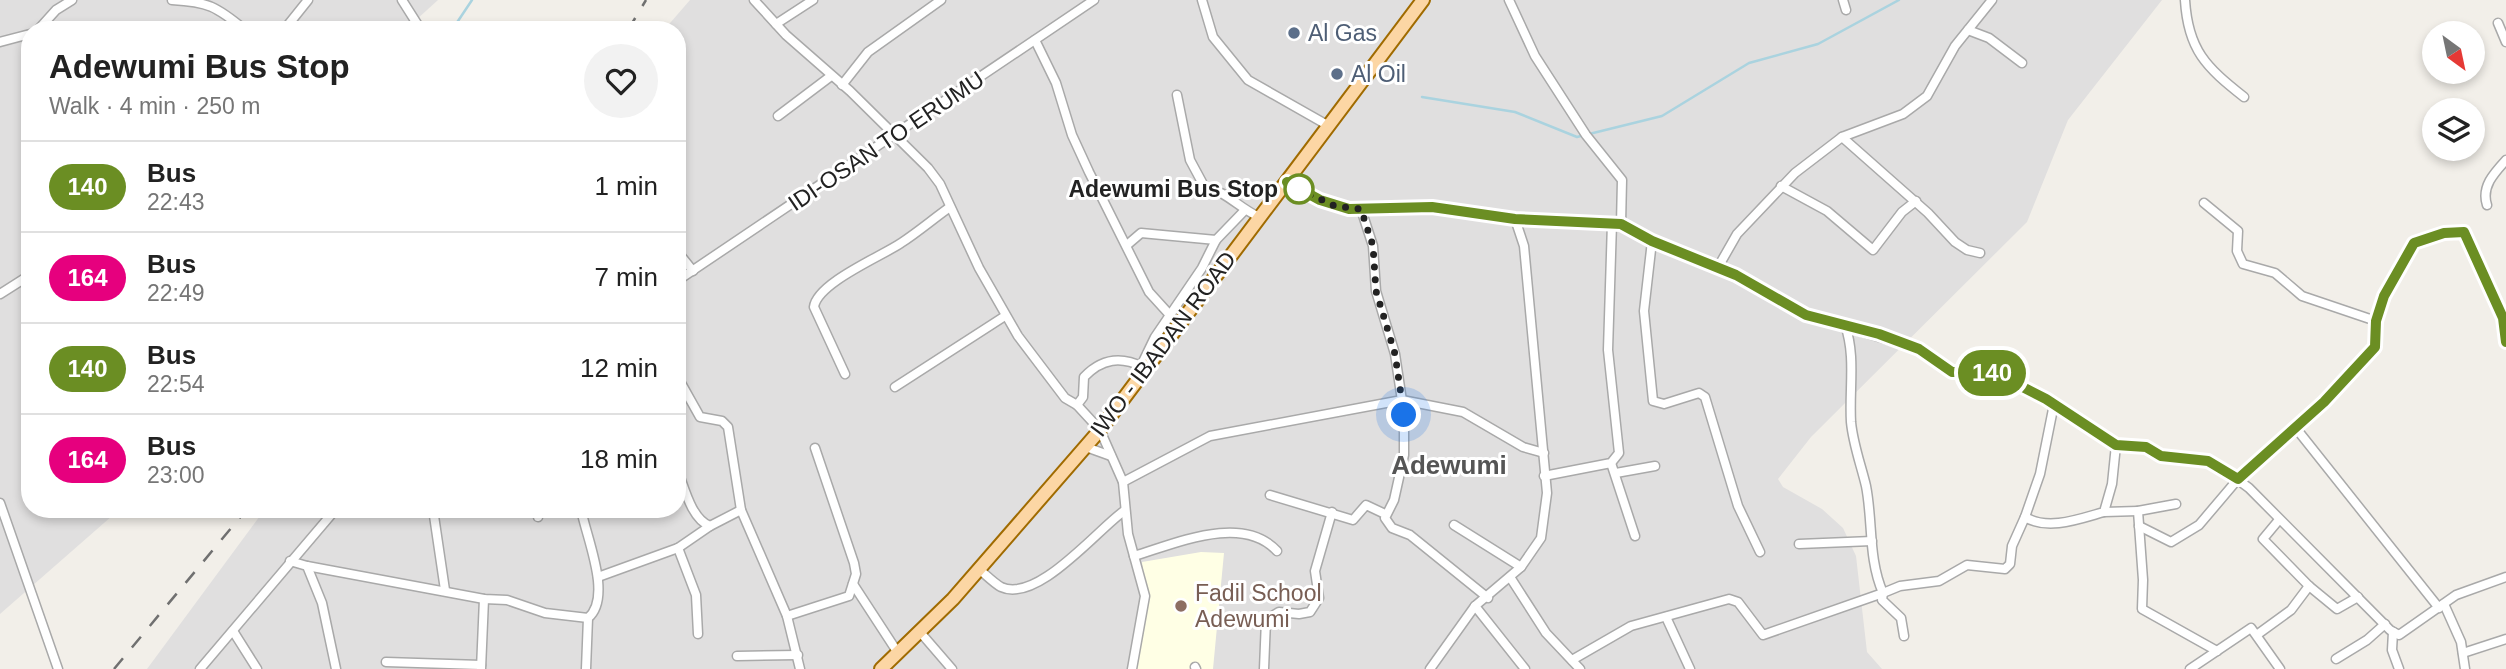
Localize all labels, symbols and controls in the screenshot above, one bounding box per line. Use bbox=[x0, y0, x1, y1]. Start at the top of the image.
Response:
place label: Al Gas bbox=[1308, 20, 1377, 46]
north arrow bbox=[2422, 21, 2485, 84]
map controls bbox=[2422, 21, 2485, 161]
marker: Al Gas bbox=[1286, 25, 1302, 41]
button: heart bbox=[584, 44, 658, 118]
text: Adewumi Bus Stop bbox=[49, 48, 350, 85]
place label: Al Oil bbox=[1351, 61, 1406, 87]
street label: IDI-OSAN TO ERUMU bbox=[783, 66, 989, 216]
marker: Al Oil bbox=[1329, 66, 1345, 82]
text: Walk · 4 min · 250 m bbox=[49, 93, 260, 119]
button: layers bbox=[2422, 98, 2485, 161]
text: Bus bbox=[147, 158, 196, 188]
text: 1 min bbox=[594, 171, 658, 201]
text: 140 bbox=[67, 173, 108, 200]
marker: Adewumi Bus Stop bbox=[1284, 174, 1314, 204]
place label: Adewumi Bus Stop bbox=[1068, 176, 1278, 202]
text: 22:43 bbox=[147, 189, 205, 215]
street label: IWO - IBADAN ROAD bbox=[1085, 246, 1241, 442]
text: Bus bbox=[147, 249, 196, 279]
text: 7 min bbox=[594, 262, 658, 292]
text: 164 bbox=[67, 264, 108, 291]
text: 22:49 bbox=[147, 280, 205, 306]
text: Bus bbox=[147, 340, 196, 370]
line badge: 140 bbox=[1952, 350, 2032, 396]
text: 12 min bbox=[580, 353, 658, 383]
text: 140 bbox=[67, 355, 108, 382]
text: 140 bbox=[1972, 359, 2012, 386]
text: 22:54 bbox=[147, 371, 205, 397]
your location bbox=[1386, 397, 1421, 432]
text: Bus bbox=[147, 431, 196, 461]
text: 18 min bbox=[580, 444, 658, 474]
text: 164 bbox=[67, 446, 108, 473]
district label: Adewumi bbox=[1391, 450, 1507, 480]
text: 23:00 bbox=[147, 462, 205, 488]
place label: Fadil School Adewumi bbox=[1195, 580, 1322, 632]
marker: Fadil School Adewumi bbox=[1173, 598, 1189, 614]

